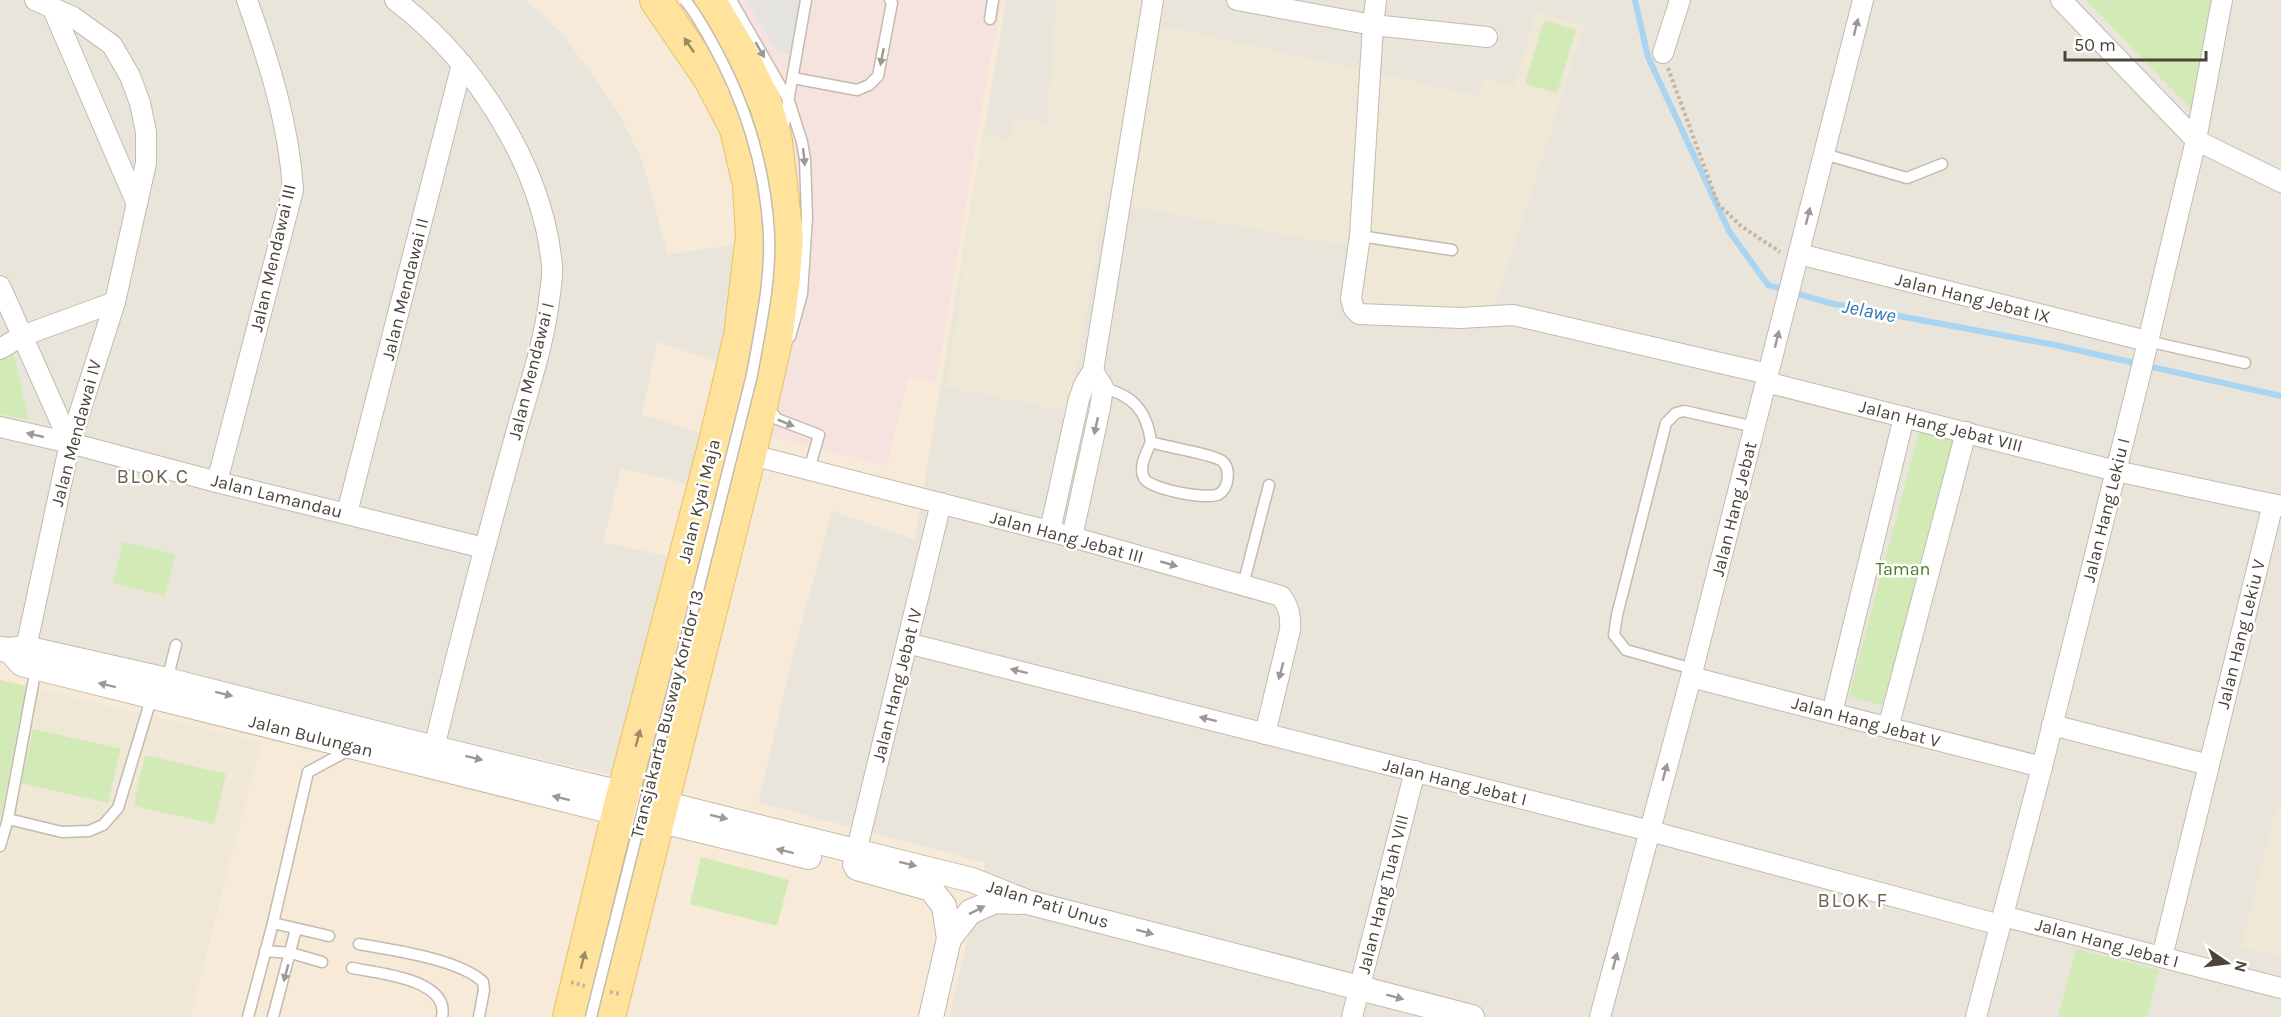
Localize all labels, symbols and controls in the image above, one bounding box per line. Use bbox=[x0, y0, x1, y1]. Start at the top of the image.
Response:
one-way arrow bbox=[1852, 18, 1862, 36]
scale bar bbox=[2065, 24, 2206, 62]
text: 50 m bbox=[2074, 34, 2116, 56]
one-way arrow bbox=[683, 37, 694, 54]
one-way arrow bbox=[754, 42, 765, 58]
one-way arrow bbox=[877, 48, 886, 67]
one-way arrow bbox=[799, 147, 809, 166]
street label: Jalan Mendawai III bbox=[245, 182, 301, 334]
one-way arrow bbox=[1804, 207, 1814, 225]
street label: Jalan Mendawai II bbox=[377, 216, 433, 362]
street label: Jalan Hang Jebat IX bbox=[1893, 268, 2053, 328]
water label: Jelawe bbox=[1840, 295, 1898, 327]
street label: Jalan Mendawai I bbox=[503, 300, 559, 442]
one-way arrow bbox=[1773, 330, 1782, 348]
street label: Jalan Mendawai IV bbox=[46, 357, 106, 509]
street label: Jalan Hang Jebat VIII bbox=[1857, 395, 2025, 457]
one-way arrow bbox=[1091, 417, 1101, 435]
one-way arrow bbox=[778, 418, 796, 428]
one-way arrow bbox=[26, 429, 44, 439]
street label: Jalan Hang Lekiu I bbox=[2077, 436, 2135, 584]
street label: Jalan Kyai Maja bbox=[673, 437, 725, 565]
street label: Jalan Hang Jebat bbox=[1707, 439, 1761, 579]
district label: BLOK C bbox=[117, 465, 189, 488]
street label: Jalan Lamandau bbox=[209, 469, 345, 523]
street label: Jalan Hang Jebat III bbox=[988, 506, 1146, 568]
street label: Jalan Hang Lekiu V bbox=[2212, 557, 2270, 711]
park label: Taman bbox=[1876, 558, 1930, 580]
one-way arrow bbox=[1160, 560, 1178, 570]
street label: Transjakarta Busway Koridor 13 bbox=[625, 588, 709, 840]
street label: Jalan Hang Jebat IV bbox=[867, 606, 927, 764]
one-way arrow bbox=[1275, 662, 1285, 680]
one-way arrow bbox=[1010, 666, 1028, 676]
one-way arrow bbox=[97, 680, 115, 689]
one-way arrow bbox=[215, 690, 233, 699]
street label: Jalan Hang Jebat V bbox=[1789, 692, 1943, 752]
street label: Jalan Bulungan bbox=[247, 710, 375, 762]
one-way arrow bbox=[1199, 714, 1217, 724]
one-way arrow bbox=[634, 728, 643, 746]
one-way arrow bbox=[464, 753, 483, 763]
street label: Jalan Hang Jebat I bbox=[1381, 753, 1529, 811]
one-way arrow bbox=[1661, 763, 1671, 781]
one-way arrow bbox=[552, 793, 570, 803]
one-way arrow bbox=[709, 812, 728, 822]
street label: Jalan Hang Tuah VIII bbox=[1353, 812, 1413, 976]
one-way arrow bbox=[776, 845, 795, 855]
one-way arrow bbox=[899, 860, 917, 870]
street label: Jalan Pati Unus bbox=[984, 875, 1112, 933]
district label: BLOK F bbox=[1817, 889, 1889, 912]
one-way arrow bbox=[968, 905, 986, 915]
street label: Jalan Hang Jebat I bbox=[2033, 913, 2181, 973]
one-way arrow bbox=[1136, 928, 1154, 938]
north arrow bbox=[2197, 933, 2257, 993]
one-way arrow bbox=[578, 951, 588, 969]
one-way arrow bbox=[1611, 951, 1620, 969]
text: N bbox=[2230, 959, 2252, 974]
one-way arrow bbox=[280, 964, 290, 982]
one-way arrow bbox=[1385, 992, 1404, 1002]

